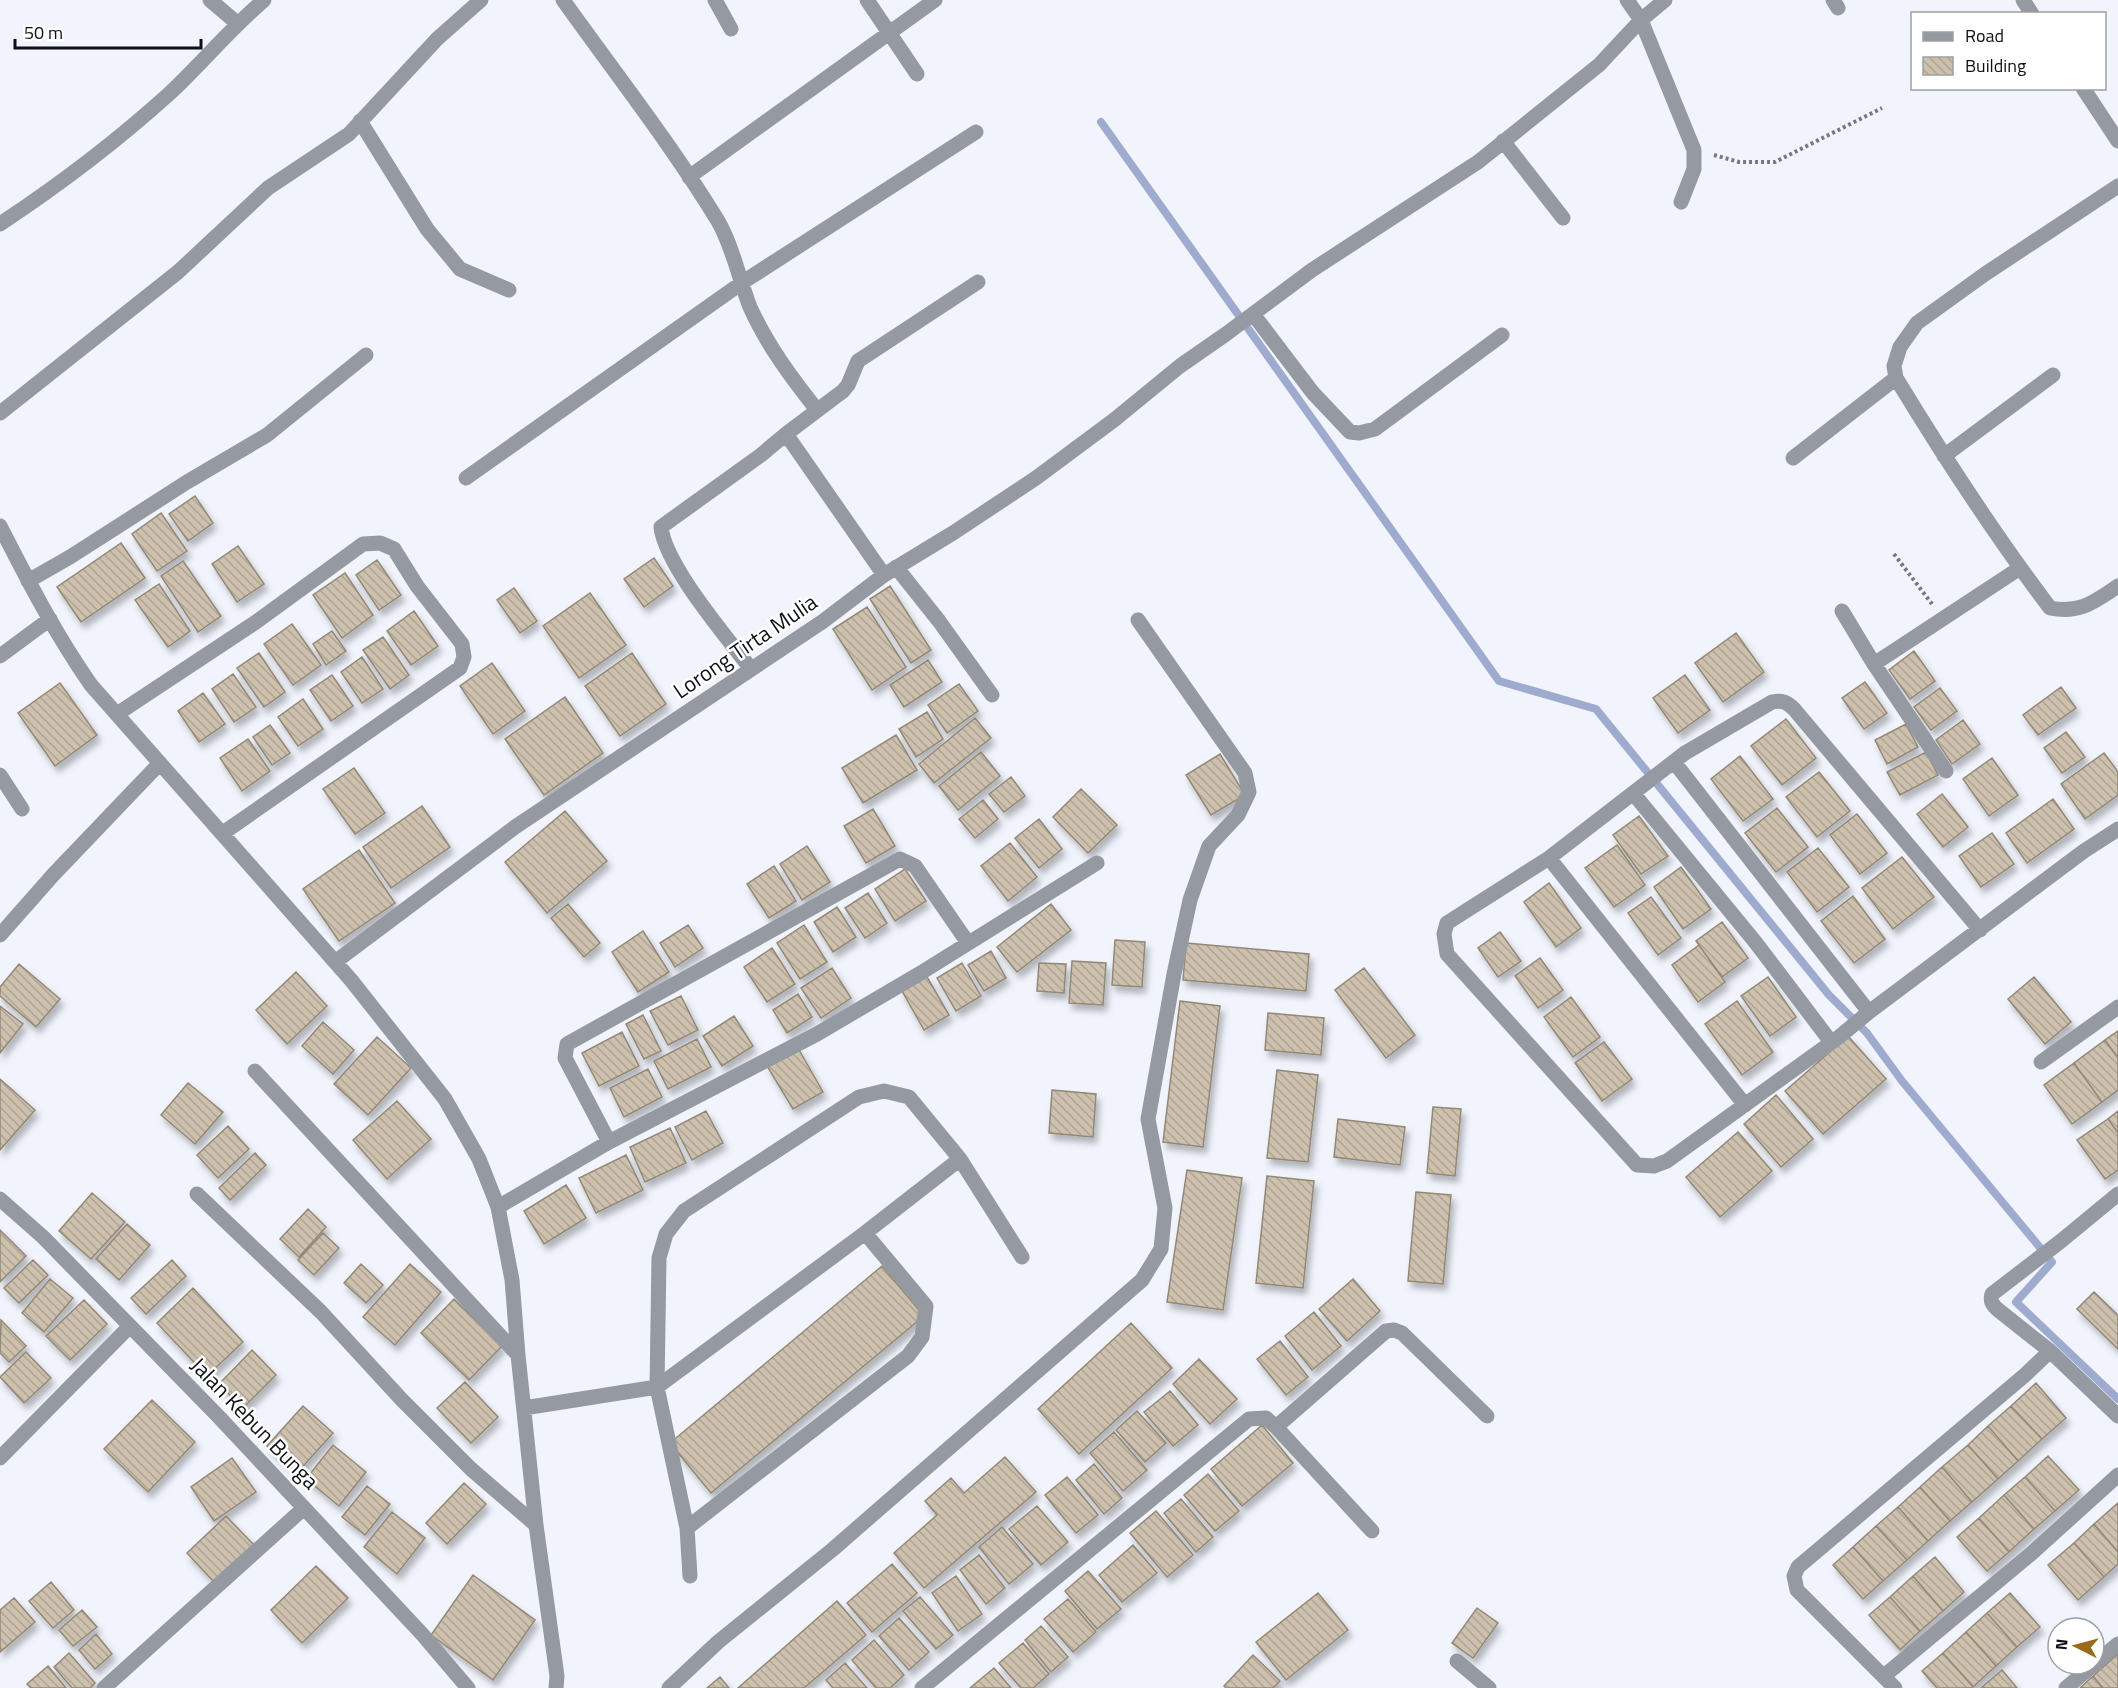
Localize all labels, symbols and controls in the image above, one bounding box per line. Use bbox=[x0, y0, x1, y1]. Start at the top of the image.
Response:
scale bar bbox=[15, 12, 201, 50]
legend bbox=[1911, 12, 2106, 90]
text: 50 m bbox=[24, 19, 63, 46]
text: Road bbox=[1965, 22, 2004, 49]
text: Building bbox=[1965, 52, 2026, 79]
street label: Lorong Tirta Mulia bbox=[666, 585, 824, 707]
street label: Jalan Kebun Bunga bbox=[183, 1349, 327, 1497]
north arrow bbox=[2046, 1616, 2106, 1676]
text: N bbox=[2049, 1638, 2074, 1651]

